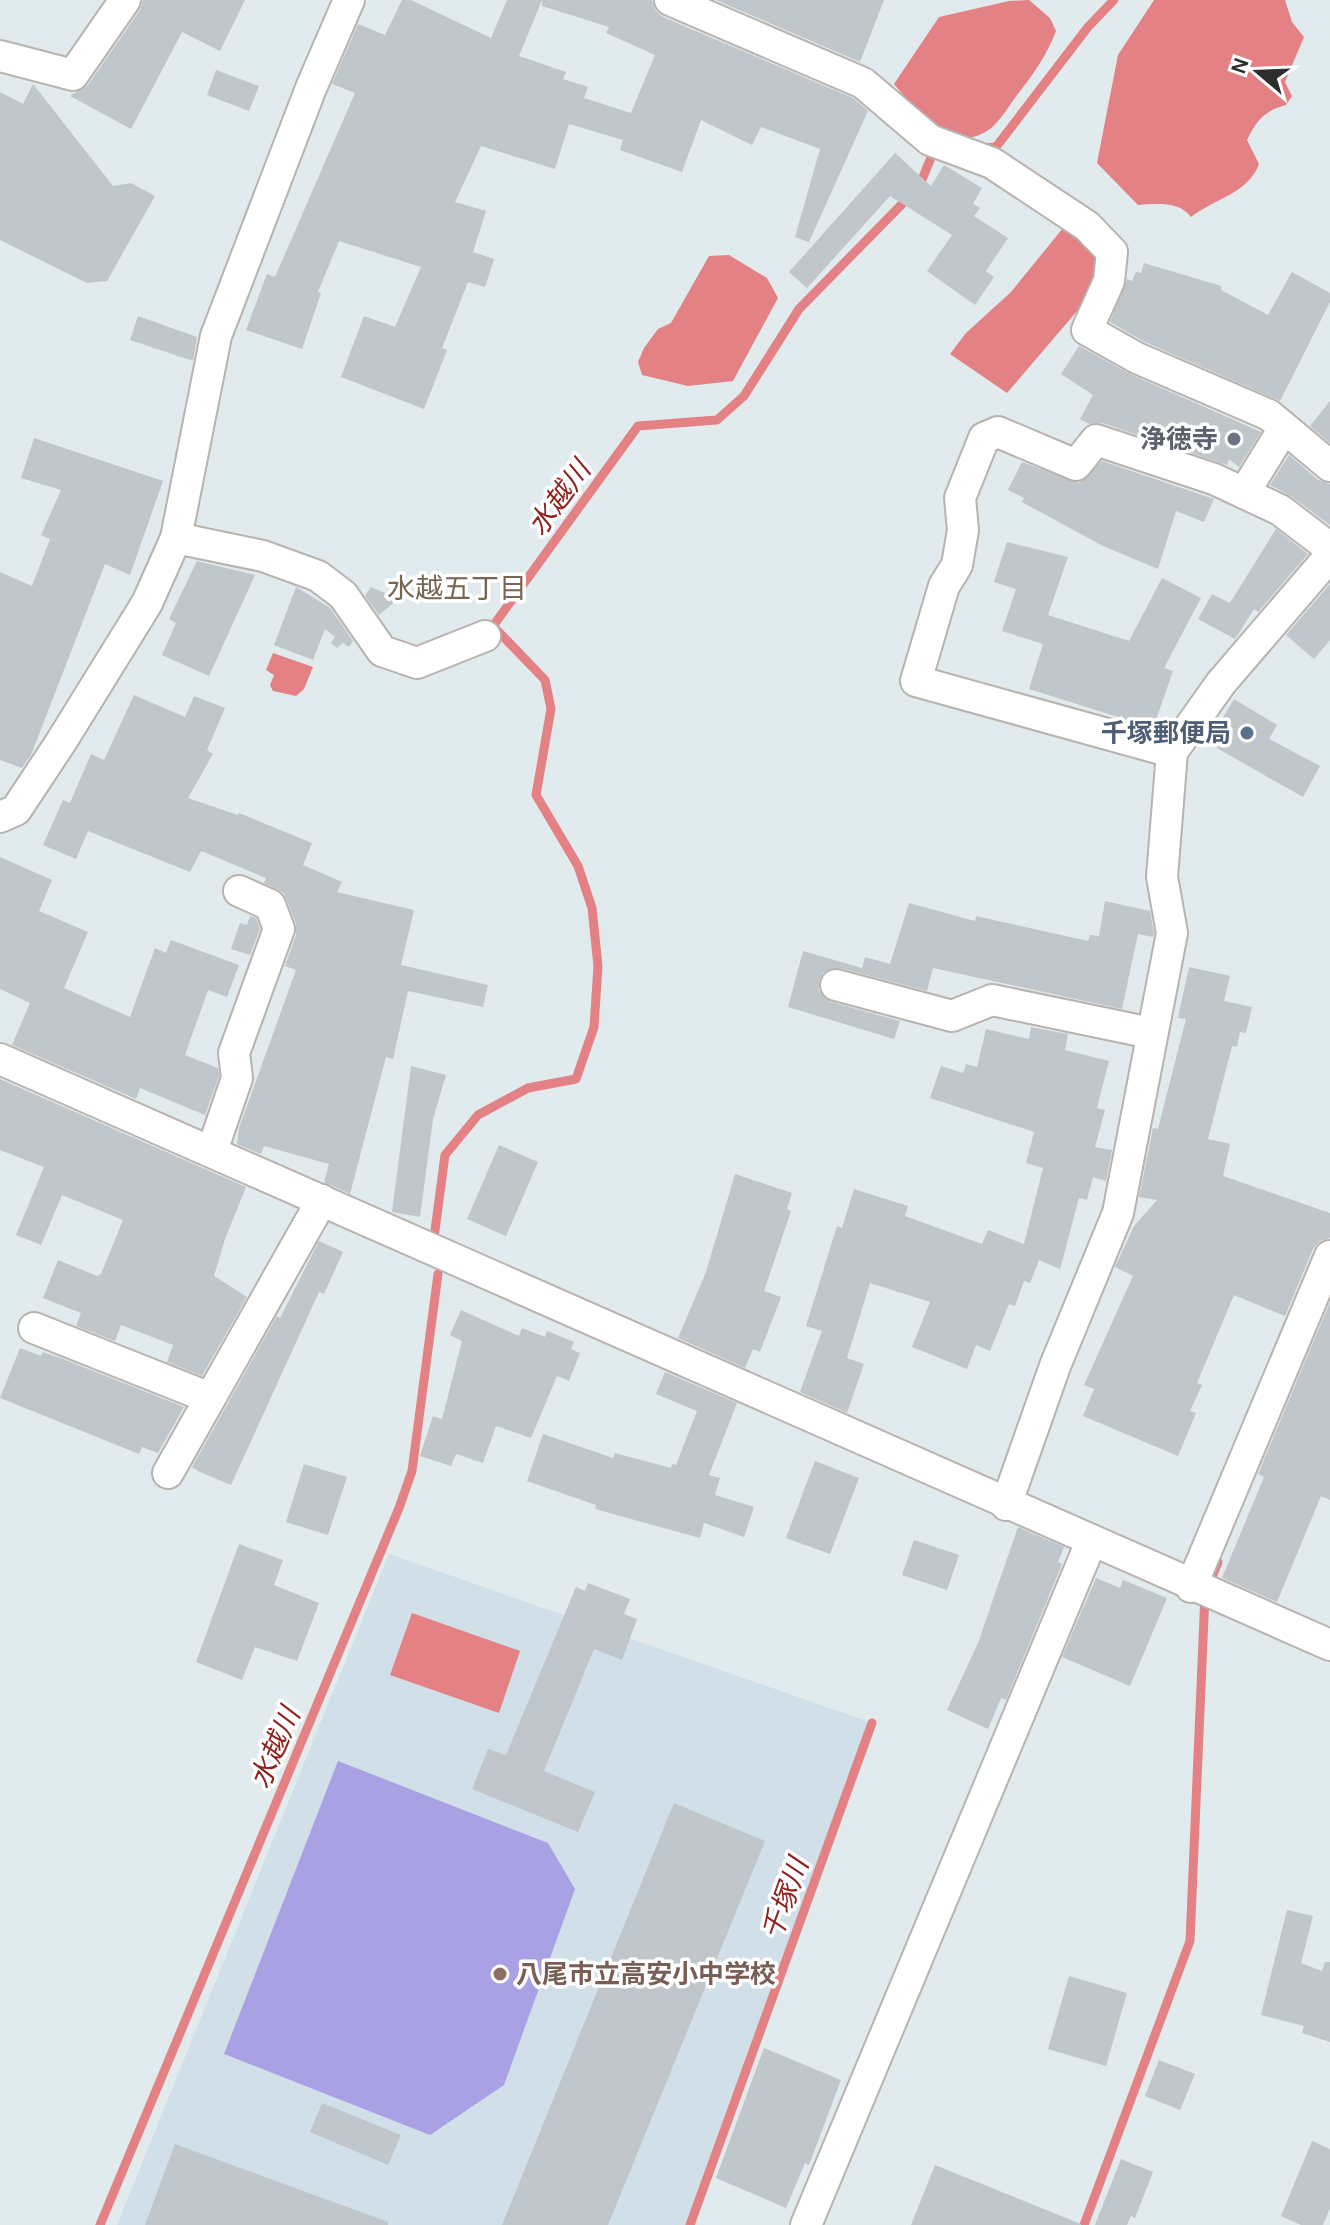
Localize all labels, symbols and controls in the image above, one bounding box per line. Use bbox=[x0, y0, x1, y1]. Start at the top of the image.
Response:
north arrow bbox=[1218, 32, 1298, 112]
text: N bbox=[1225, 54, 1255, 78]
place label: 浄徳寺 bbox=[1140, 424, 1218, 455]
marker: 浄徳寺 bbox=[1225, 430, 1243, 448]
water label: 水越川 bbox=[521, 452, 599, 542]
district label: 水越五丁目 bbox=[387, 572, 527, 605]
place label: 千塚郵便局 bbox=[1101, 718, 1231, 749]
marker: 千塚郵便局 bbox=[1238, 724, 1256, 742]
water label: 水越川 bbox=[243, 1700, 308, 1793]
water label: 千塚川 bbox=[755, 1851, 816, 1944]
place label: 八尾市立高安小中学校 bbox=[516, 1959, 776, 1990]
marker: 八尾市立高安小中学校 bbox=[491, 1965, 509, 1983]

